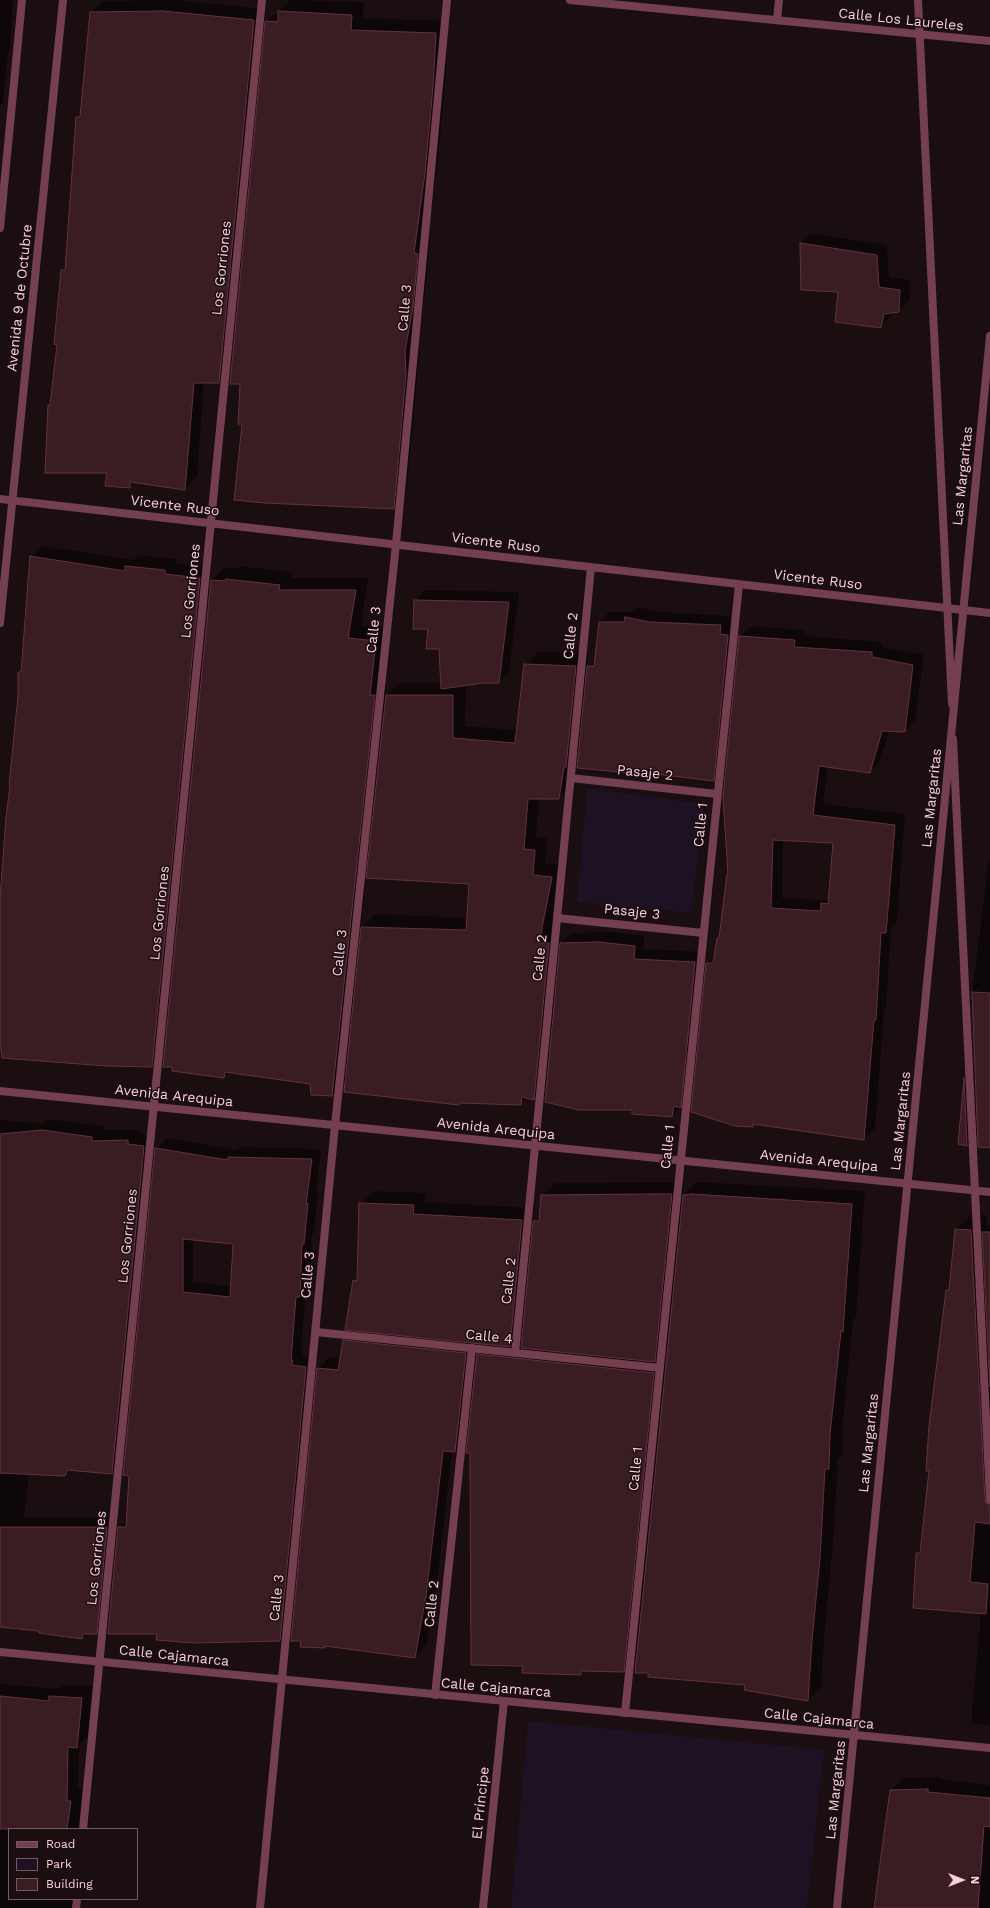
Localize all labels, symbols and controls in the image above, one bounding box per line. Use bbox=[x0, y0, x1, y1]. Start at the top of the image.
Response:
street label: Calle Los Laureles bbox=[838, 5, 964, 35]
street label: Los Gorriones bbox=[209, 220, 235, 316]
street label: Avenida 9 de Octubre bbox=[4, 223, 36, 373]
street label: Calle 3 bbox=[395, 284, 415, 332]
street label: Las Margaritas bbox=[949, 426, 977, 526]
street label: Vicente Ruso bbox=[130, 492, 220, 520]
street label: Vicente Ruso bbox=[451, 529, 541, 557]
street label: Los Gorriones bbox=[178, 543, 204, 639]
street label: Vicente Ruso bbox=[773, 566, 863, 594]
street label: Calle 3 bbox=[363, 606, 385, 654]
street label: Calle 2 bbox=[560, 612, 582, 660]
street label: Las Margaritas bbox=[918, 748, 946, 848]
street label: Pasaje 2 bbox=[616, 762, 674, 784]
street label: Calle 1 bbox=[690, 802, 712, 848]
street label: Los Gorriones bbox=[147, 865, 173, 961]
street label: Pasaje 3 bbox=[603, 901, 661, 923]
street label: Calle 3 bbox=[329, 929, 351, 977]
street label: Calle 2 bbox=[529, 934, 551, 982]
street label: Las Margaritas bbox=[887, 1071, 915, 1171]
street label: Avenida Arequipa bbox=[114, 1081, 234, 1111]
street label: Avenida Arequipa bbox=[436, 1114, 556, 1144]
street label: Calle 1 bbox=[657, 1124, 679, 1170]
street label: Avenida Arequipa bbox=[759, 1146, 879, 1176]
street label: Los Gorriones bbox=[115, 1188, 141, 1284]
street label: Calle 3 bbox=[298, 1251, 318, 1299]
street label: Calle 2 bbox=[498, 1257, 520, 1305]
street label: Calle 4 bbox=[465, 1326, 513, 1348]
street label: Las Margaritas bbox=[855, 1393, 883, 1493]
street label: Calle 1 bbox=[625, 1446, 647, 1492]
street label: Los Gorriones bbox=[84, 1510, 110, 1606]
street label: Calle 3 bbox=[266, 1574, 288, 1622]
street label: Calle 2 bbox=[421, 1580, 443, 1628]
street label: Calle Cajamarca bbox=[118, 1642, 230, 1670]
street label: Calle Cajamarca bbox=[440, 1675, 552, 1701]
street label: Calle Cajamarca bbox=[763, 1705, 875, 1733]
street label: Las Margaritas bbox=[822, 1740, 850, 1840]
street label: El Príncipe bbox=[469, 1766, 493, 1840]
legend bbox=[8, 1828, 138, 1900]
text: Road bbox=[46, 1837, 75, 1851]
text: Park bbox=[46, 1857, 72, 1871]
north arrow bbox=[942, 1860, 982, 1900]
text: N bbox=[968, 1876, 981, 1884]
text: Building bbox=[46, 1877, 93, 1891]

